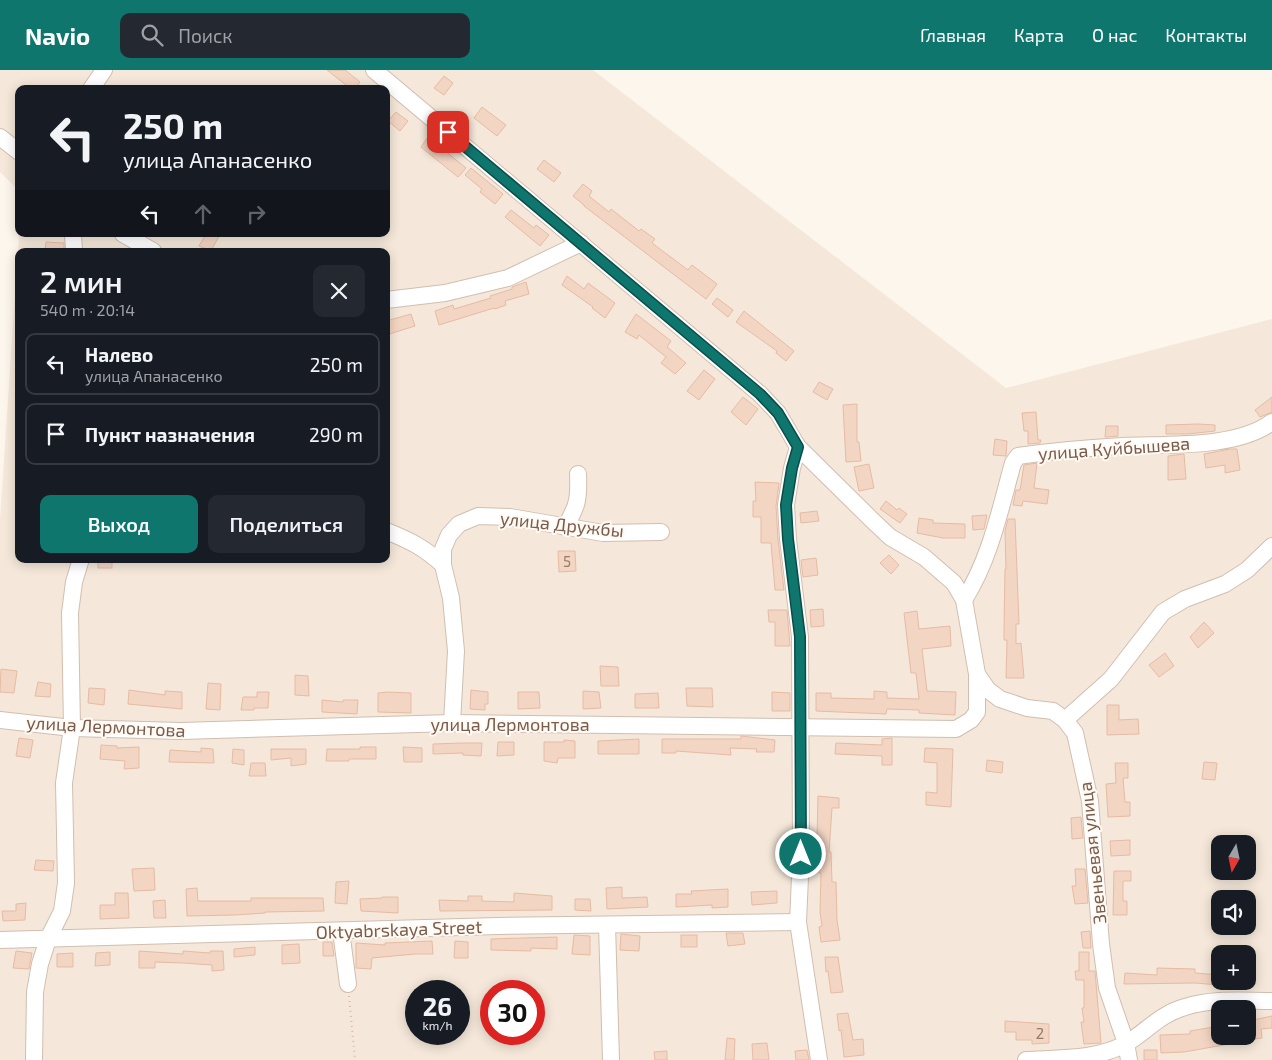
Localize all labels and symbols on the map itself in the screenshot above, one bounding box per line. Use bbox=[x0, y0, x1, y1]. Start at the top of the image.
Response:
pin bbox=[427, 111, 469, 153]
street label: улица Куйбышева bbox=[1037, 432, 1191, 464]
street label: улица Дружбы bbox=[499, 507, 625, 541]
house number: 5 bbox=[563, 552, 571, 570]
street label: улица Лермонтова bbox=[26, 711, 186, 741]
street label: улица Лермонтова bbox=[430, 713, 590, 735]
street label: Звеньевая улица bbox=[1074, 781, 1110, 925]
position arrow bbox=[774, 827, 826, 879]
north arrow bbox=[1211, 835, 1256, 880]
street label: Oktyabrskaya Street bbox=[315, 915, 483, 943]
speed limit sign: 30 bbox=[480, 980, 545, 1045]
house number: 2 bbox=[1036, 1024, 1044, 1042]

